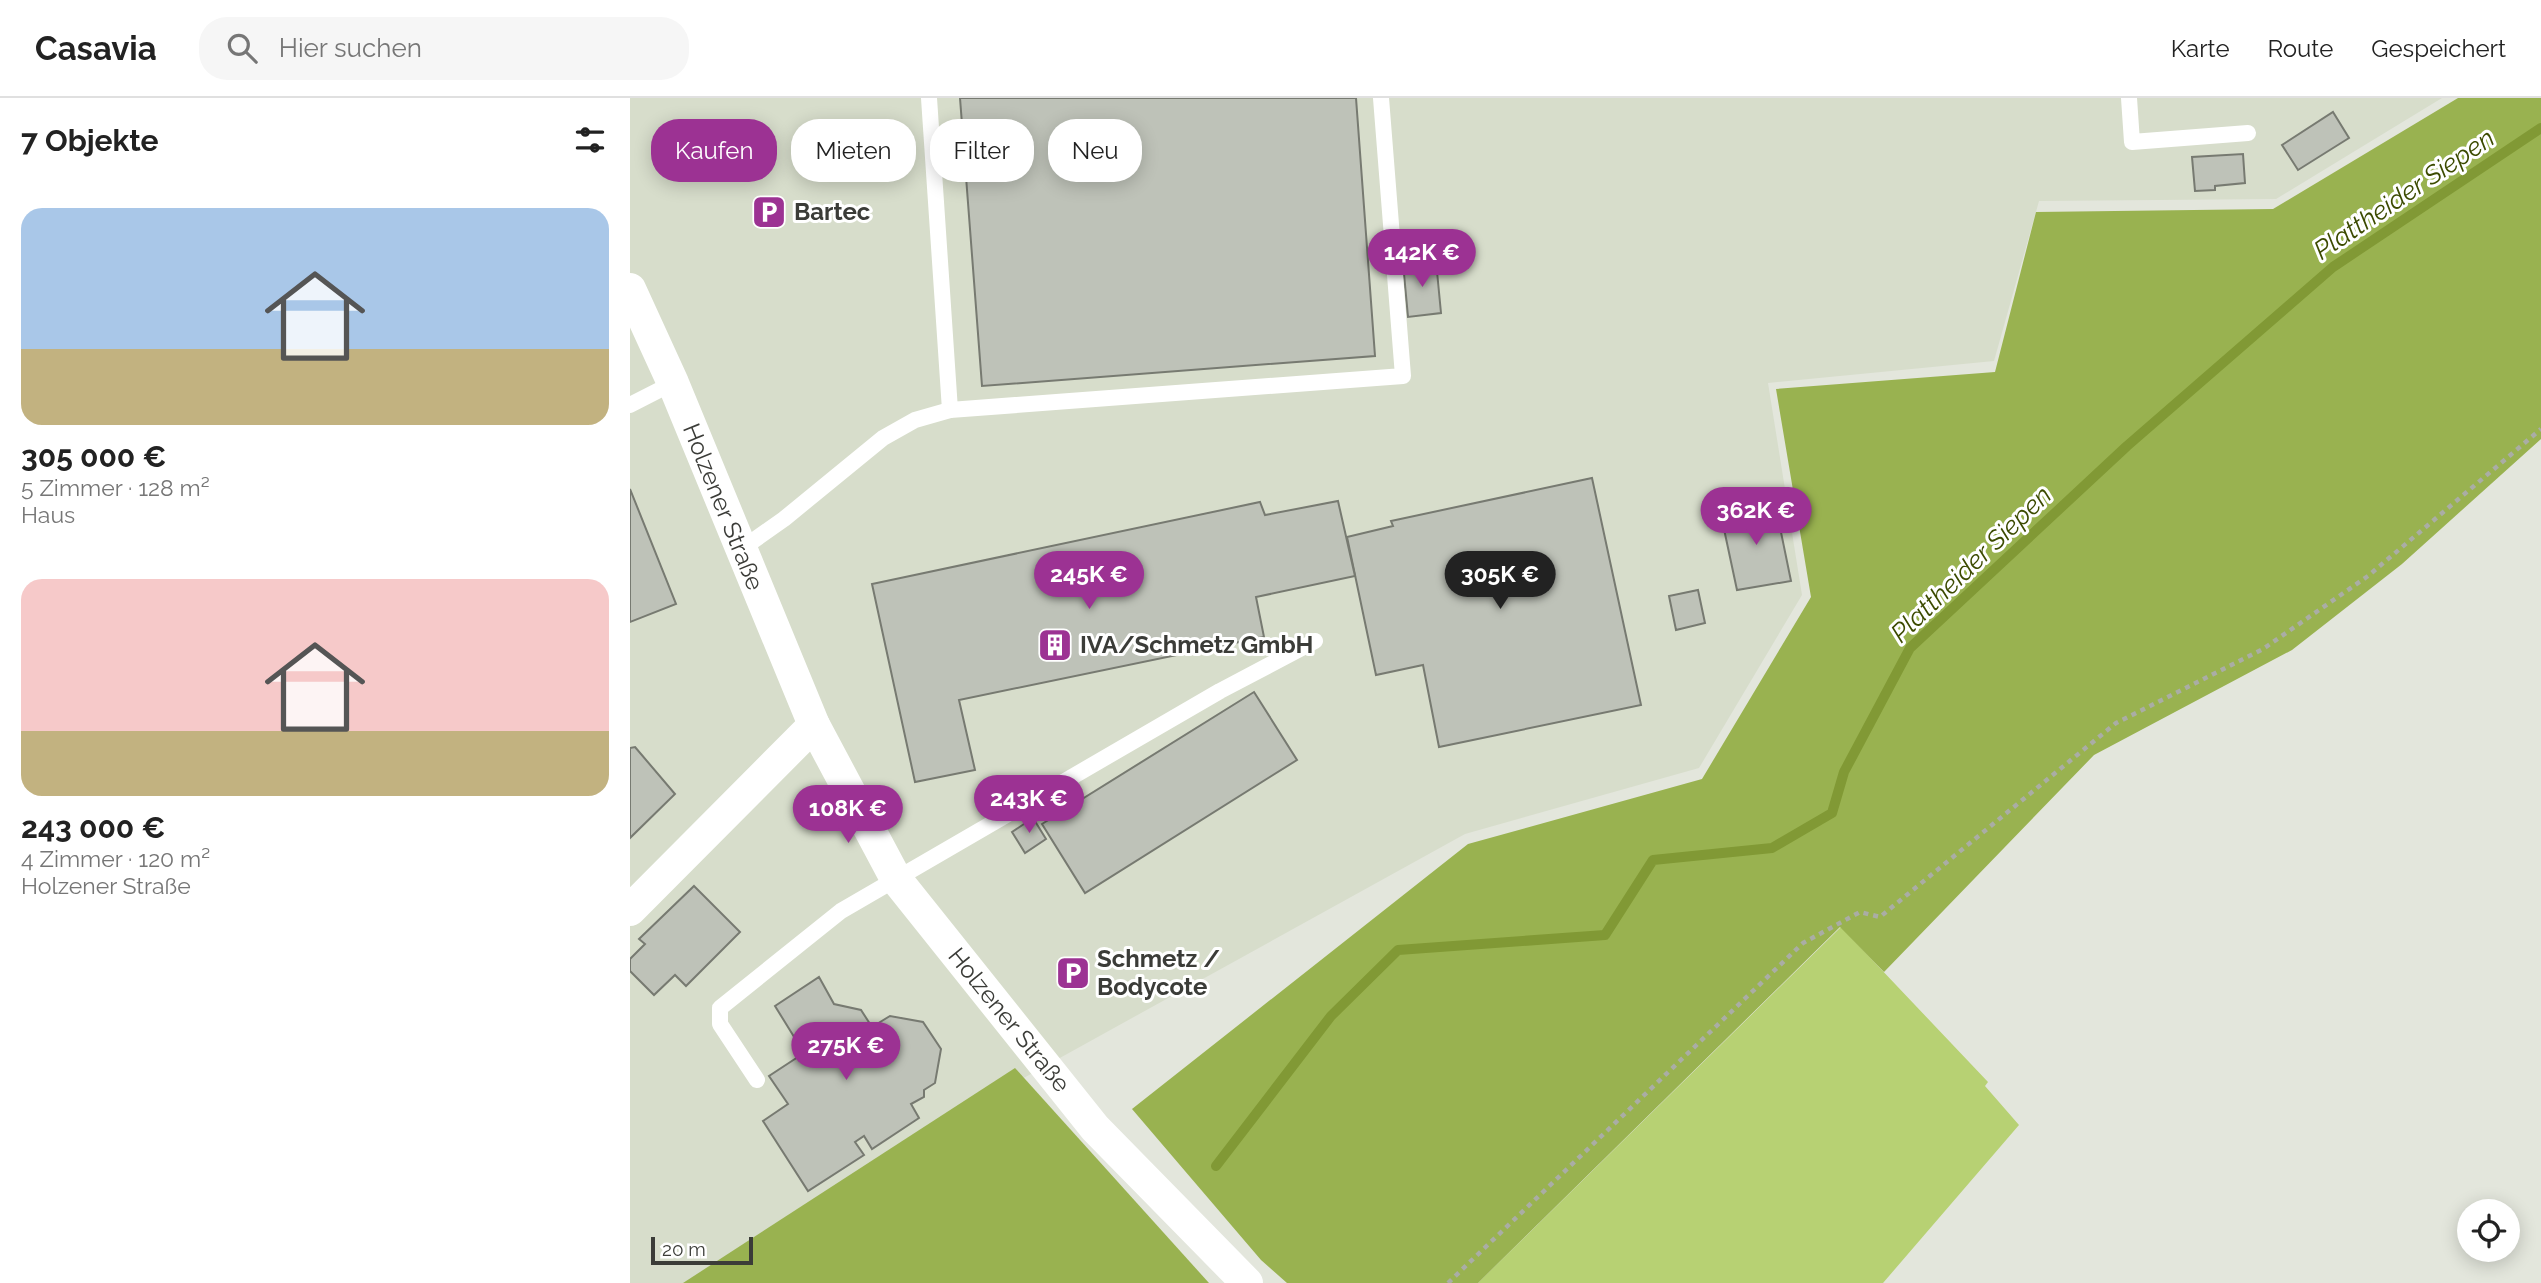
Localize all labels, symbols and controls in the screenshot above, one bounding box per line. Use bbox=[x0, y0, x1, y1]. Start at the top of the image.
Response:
search box bbox=[199, 17, 689, 80]
text: Casavia bbox=[35, 29, 157, 68]
icon: search bbox=[223, 29, 261, 67]
text: Hier suchen bbox=[279, 33, 422, 63]
text: Karte bbox=[2171, 34, 2230, 63]
text: Route bbox=[2268, 34, 2333, 63]
text: Gespeichert bbox=[2371, 34, 2506, 63]
chip: Kaufen bbox=[651, 119, 777, 182]
chip: Mieten bbox=[791, 119, 916, 182]
chip: Filter bbox=[930, 119, 1034, 182]
chip: Neu bbox=[1048, 119, 1142, 182]
icon: filters bbox=[571, 121, 609, 159]
water label: Plattheider Siepen bbox=[2308, 122, 2500, 266]
text: 7 Objekte bbox=[21, 123, 159, 158]
parking icon: Bartec bbox=[750, 193, 788, 231]
place label: Bartec bbox=[794, 197, 871, 226]
pin: 142K € bbox=[1365, 230, 1479, 289]
text: 142K € bbox=[1384, 238, 1460, 265]
icon: home bbox=[252, 253, 378, 379]
street label: Holzener Straße bbox=[677, 419, 770, 594]
text: 305 000 € bbox=[21, 439, 166, 474]
text: 5 Zimmer · 128 m² bbox=[21, 474, 210, 501]
water label: Plattheider Siepen bbox=[1885, 480, 2057, 648]
pin: 362K € bbox=[1699, 488, 1813, 547]
text: 362K € bbox=[1717, 496, 1795, 523]
text: Haus bbox=[21, 501, 75, 528]
pin: 245K € bbox=[1032, 552, 1146, 611]
pin: 305K € bbox=[1443, 552, 1557, 611]
text: 245K € bbox=[1050, 560, 1128, 587]
text: 305K € bbox=[1461, 560, 1539, 587]
icon: home bbox=[252, 624, 378, 750]
building icon: IVA/Schmetz GmbH bbox=[1036, 626, 1074, 664]
place label: IVA/Schmetz GmbH bbox=[1080, 630, 1313, 659]
pin: 243K € bbox=[972, 776, 1086, 835]
text: 243K € bbox=[990, 784, 1068, 811]
pin: 108K € bbox=[791, 786, 905, 845]
text: 108K € bbox=[809, 794, 887, 821]
text: 243 000 € bbox=[21, 810, 165, 845]
text: 4 Zimmer · 120 m² bbox=[21, 845, 210, 872]
text: Holzener Straße bbox=[21, 872, 191, 899]
street label: Holzener Straße bbox=[942, 942, 1076, 1098]
place label: Schmetz / Bodycote bbox=[1097, 944, 1220, 1001]
parking icon: Schmetz / Bodycote bbox=[1054, 954, 1092, 992]
pin: 275K € bbox=[789, 1023, 903, 1082]
text: 275K € bbox=[807, 1031, 885, 1058]
map controls bbox=[2457, 1199, 2520, 1262]
button: locate bbox=[2457, 1199, 2520, 1262]
scale bar bbox=[651, 1234, 752, 1266]
text: 20 m bbox=[662, 1238, 706, 1260]

